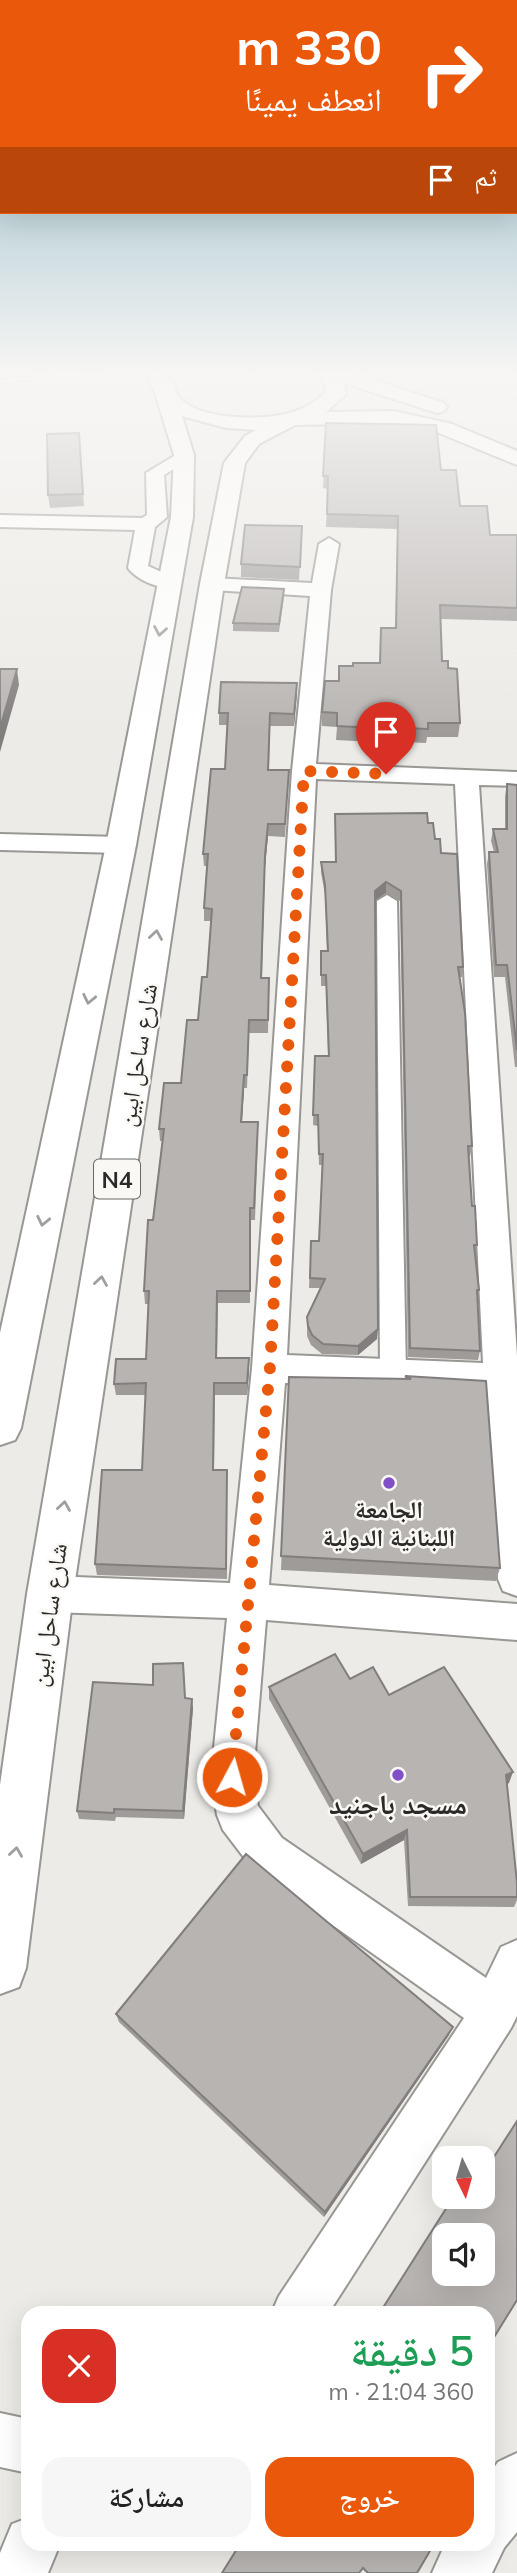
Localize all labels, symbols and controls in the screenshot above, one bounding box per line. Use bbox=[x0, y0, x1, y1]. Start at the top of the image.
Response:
text: 330 m bbox=[236, 16, 382, 77]
icon: right bbox=[406, 28, 497, 119]
text: انعطف يمينًا bbox=[245, 79, 382, 119]
text: ثم bbox=[474, 160, 497, 193]
icon: arrive bbox=[422, 161, 460, 199]
one-way arrow bbox=[153, 625, 168, 637]
pin bbox=[356, 702, 416, 774]
icon: arrive bbox=[367, 713, 405, 751]
one-way arrow bbox=[148, 930, 163, 941]
street label: شارع ساحل ابين bbox=[111, 981, 164, 1129]
one-way arrow bbox=[83, 992, 98, 1004]
road number: N4 bbox=[94, 1160, 140, 1198]
one-way arrow bbox=[37, 1215, 52, 1227]
one-way arrow bbox=[93, 1275, 108, 1287]
marker: الجامعة اللبنانية الدولية bbox=[381, 1475, 397, 1491]
place label: الجامعة اللبنانية الدولية bbox=[323, 1494, 455, 1552]
one-way arrow bbox=[57, 1500, 72, 1512]
street label: شارع ساحل ابين bbox=[23, 1541, 74, 1689]
position arrow bbox=[195, 1740, 269, 1814]
marker: مسجد باجنيد bbox=[390, 1767, 406, 1783]
place label: مسجد باجنيد bbox=[329, 1786, 467, 1821]
one-way arrow bbox=[8, 1846, 23, 1858]
north arrow bbox=[432, 2146, 495, 2208]
map controls bbox=[432, 2146, 495, 2286]
button: sound bbox=[432, 2223, 495, 2286]
text: 5 دقيقة bbox=[350, 2324, 474, 2377]
button: close bbox=[42, 2329, 116, 2403]
text: 360 m · 21:04 bbox=[329, 2377, 474, 2406]
button: مشاركة bbox=[42, 2457, 251, 2537]
button: خروج bbox=[265, 2457, 474, 2537]

